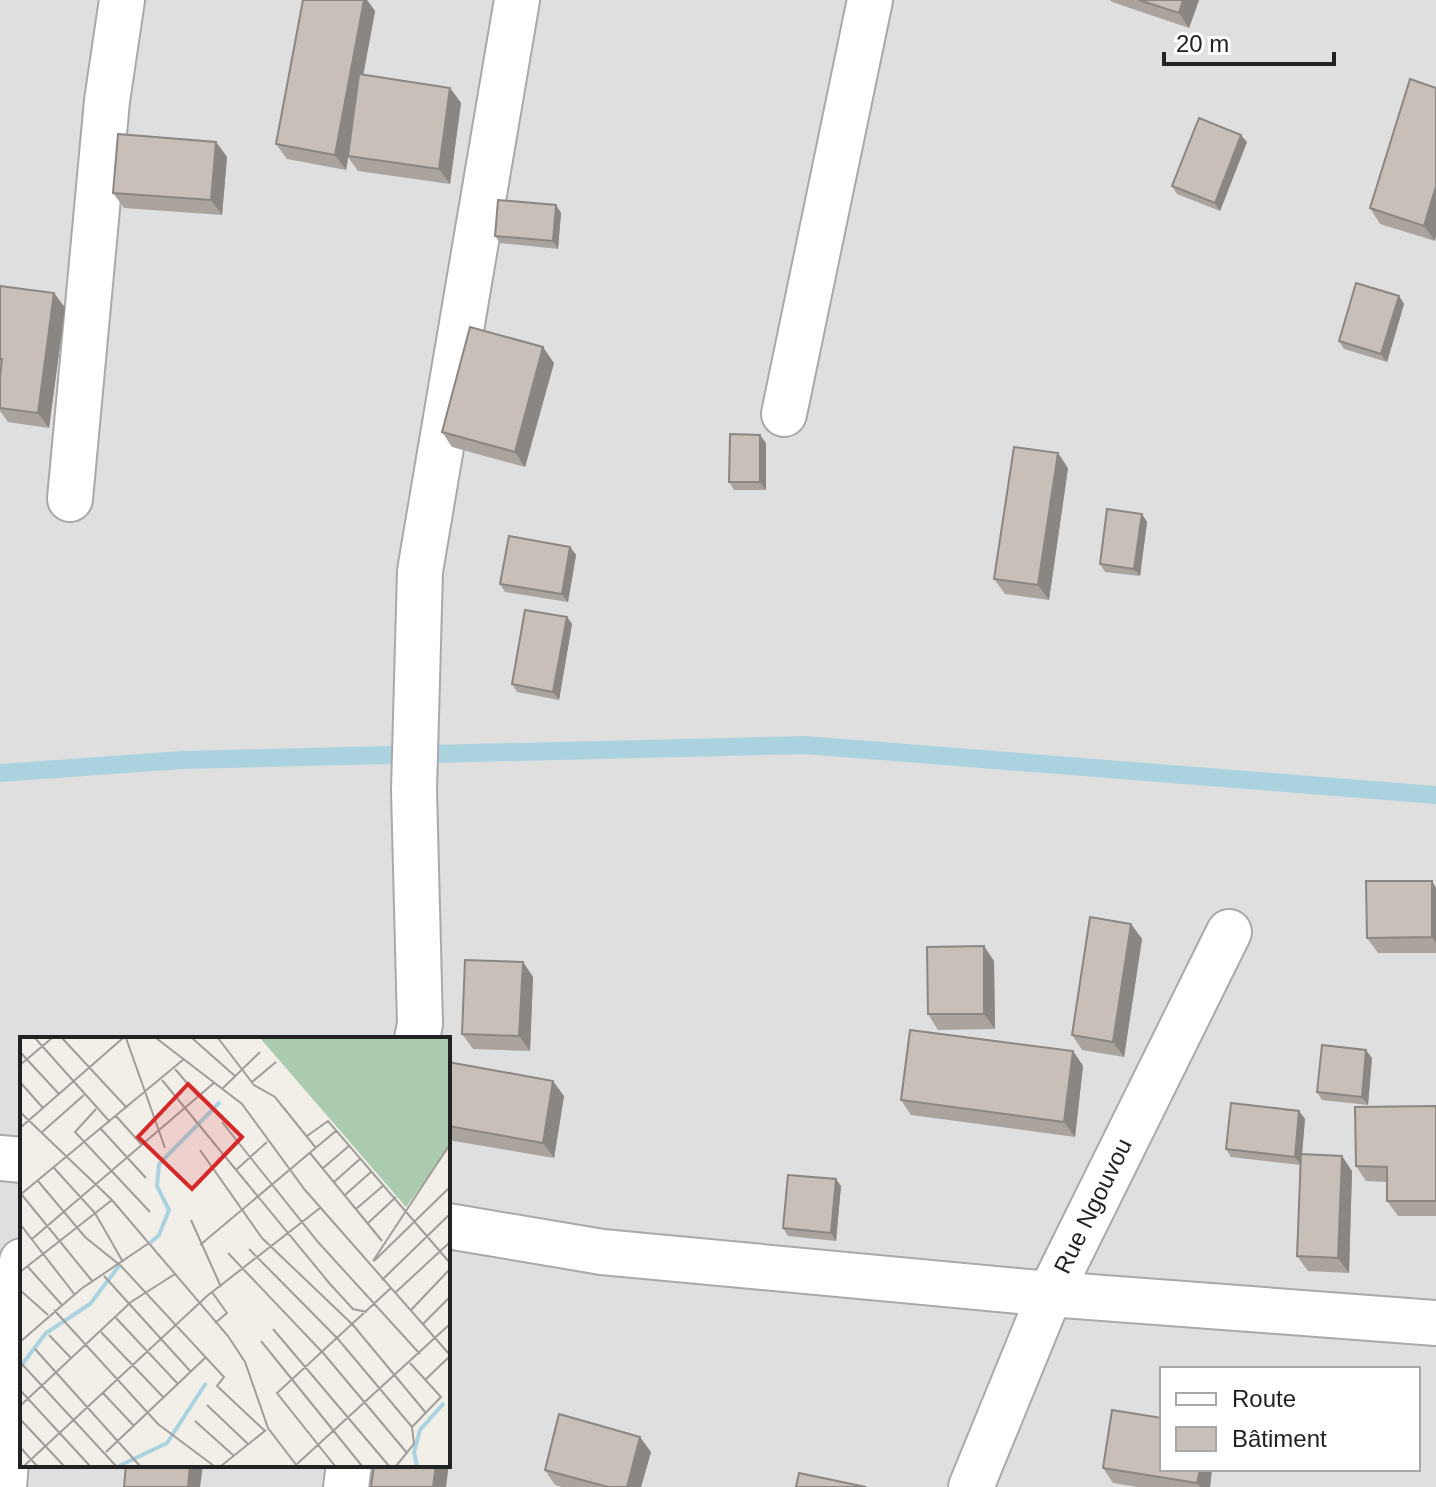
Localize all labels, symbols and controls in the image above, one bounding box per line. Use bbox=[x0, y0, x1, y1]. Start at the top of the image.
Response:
scale bar bbox=[1164, 16, 1334, 66]
text: 20 m bbox=[1176, 30, 1229, 57]
inset map bbox=[20, 1037, 450, 1467]
street label: Rue Ngouvou bbox=[1048, 1134, 1137, 1278]
legend bbox=[1160, 1367, 1420, 1471]
text: Route bbox=[1232, 1385, 1296, 1412]
text: Bâtiment bbox=[1232, 1425, 1327, 1452]

